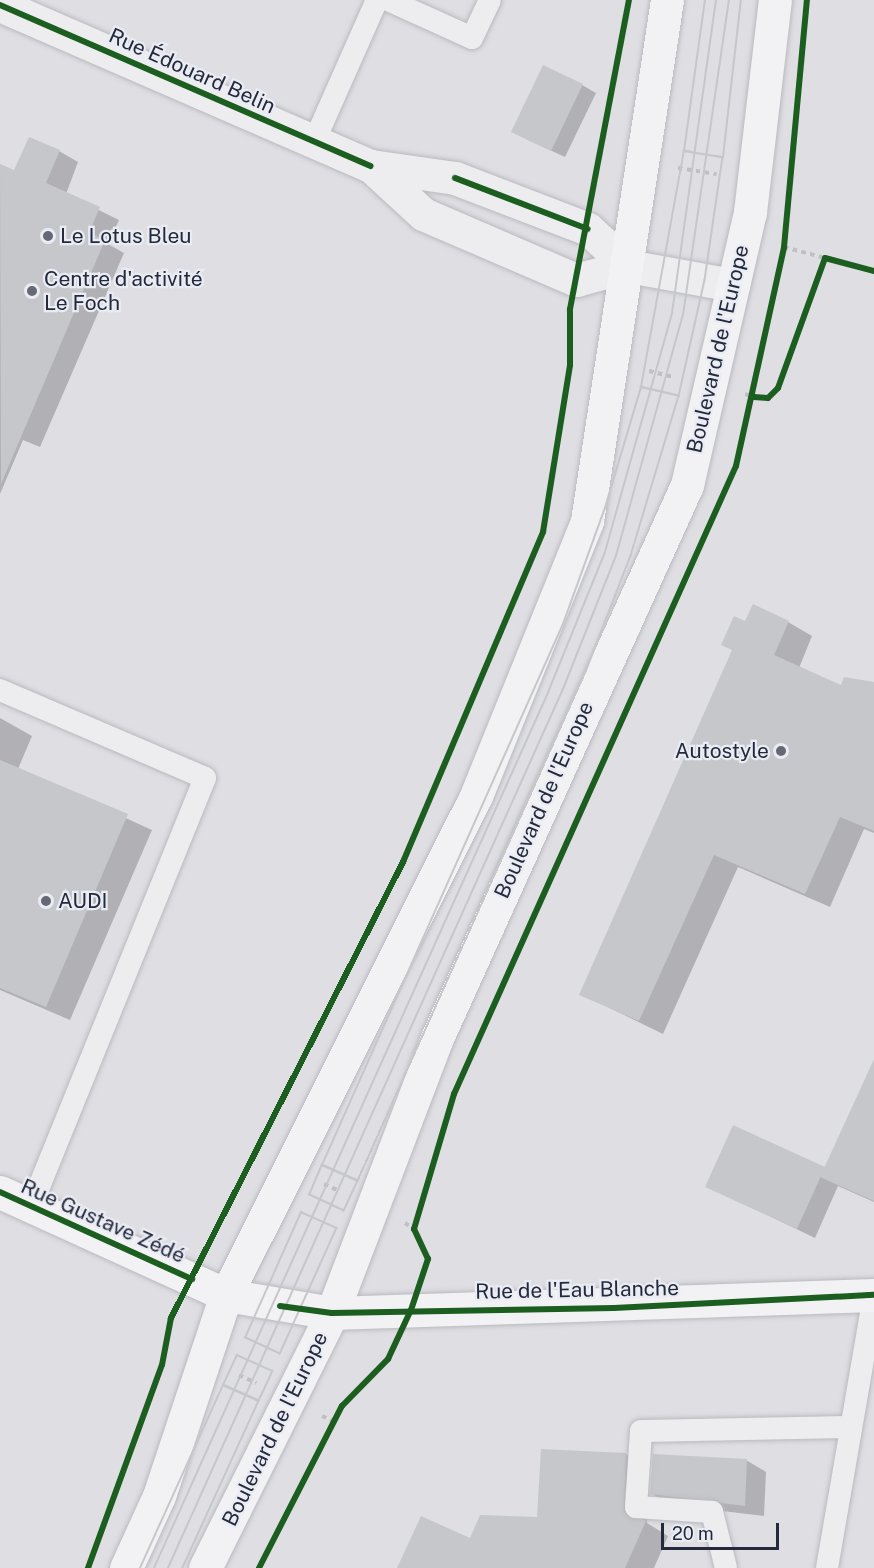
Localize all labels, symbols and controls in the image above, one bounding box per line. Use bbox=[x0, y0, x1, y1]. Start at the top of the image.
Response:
street label: Rue Édouard Belin bbox=[105, 23, 279, 119]
place label: Le Lotus Bleu bbox=[60, 223, 192, 249]
marker: Le Lotus Bleu bbox=[41, 229, 55, 243]
street label: Boulevard de l'Europe bbox=[682, 242, 754, 456]
place label: Centre d'activité Le Foch bbox=[44, 266, 203, 316]
marker: Centre d'activité Le Foch bbox=[25, 284, 39, 298]
street label: Boulevard de l'Europe bbox=[489, 698, 599, 902]
place label: Autostyle bbox=[675, 738, 769, 764]
marker: Autostyle bbox=[774, 744, 788, 758]
place label: AUDI bbox=[58, 888, 107, 914]
marker: AUDI bbox=[39, 894, 53, 908]
street label: Rue Gustave Zédé bbox=[17, 1173, 189, 1269]
street label: Rue de l'Eau Blanche bbox=[475, 1276, 679, 1304]
street label: Boulevard de l'Europe bbox=[217, 1328, 333, 1530]
scale bar bbox=[664, 1511, 782, 1549]
text: 20 m bbox=[672, 1523, 714, 1544]

